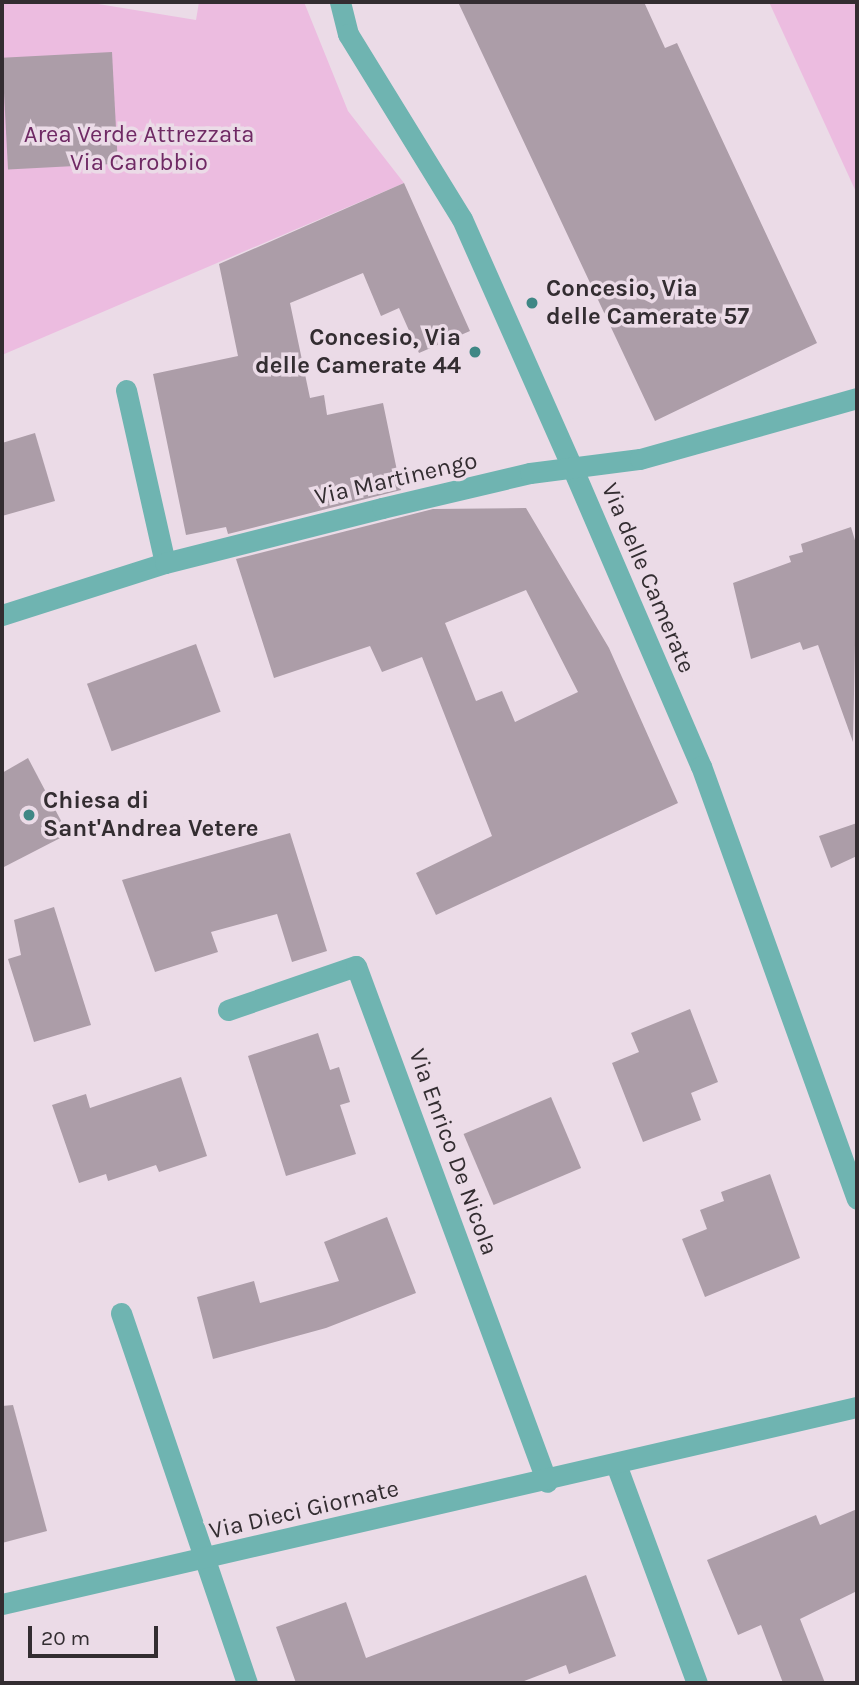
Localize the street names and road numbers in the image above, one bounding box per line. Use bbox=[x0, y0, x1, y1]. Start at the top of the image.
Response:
street label: Via Martinengo bbox=[312, 446, 480, 512]
street label: Via delle Camerate bbox=[595, 479, 701, 677]
street label: Via Enrico De Nicola bbox=[402, 1045, 504, 1259]
street label: Via Dieci Giornate bbox=[206, 1474, 402, 1546]

